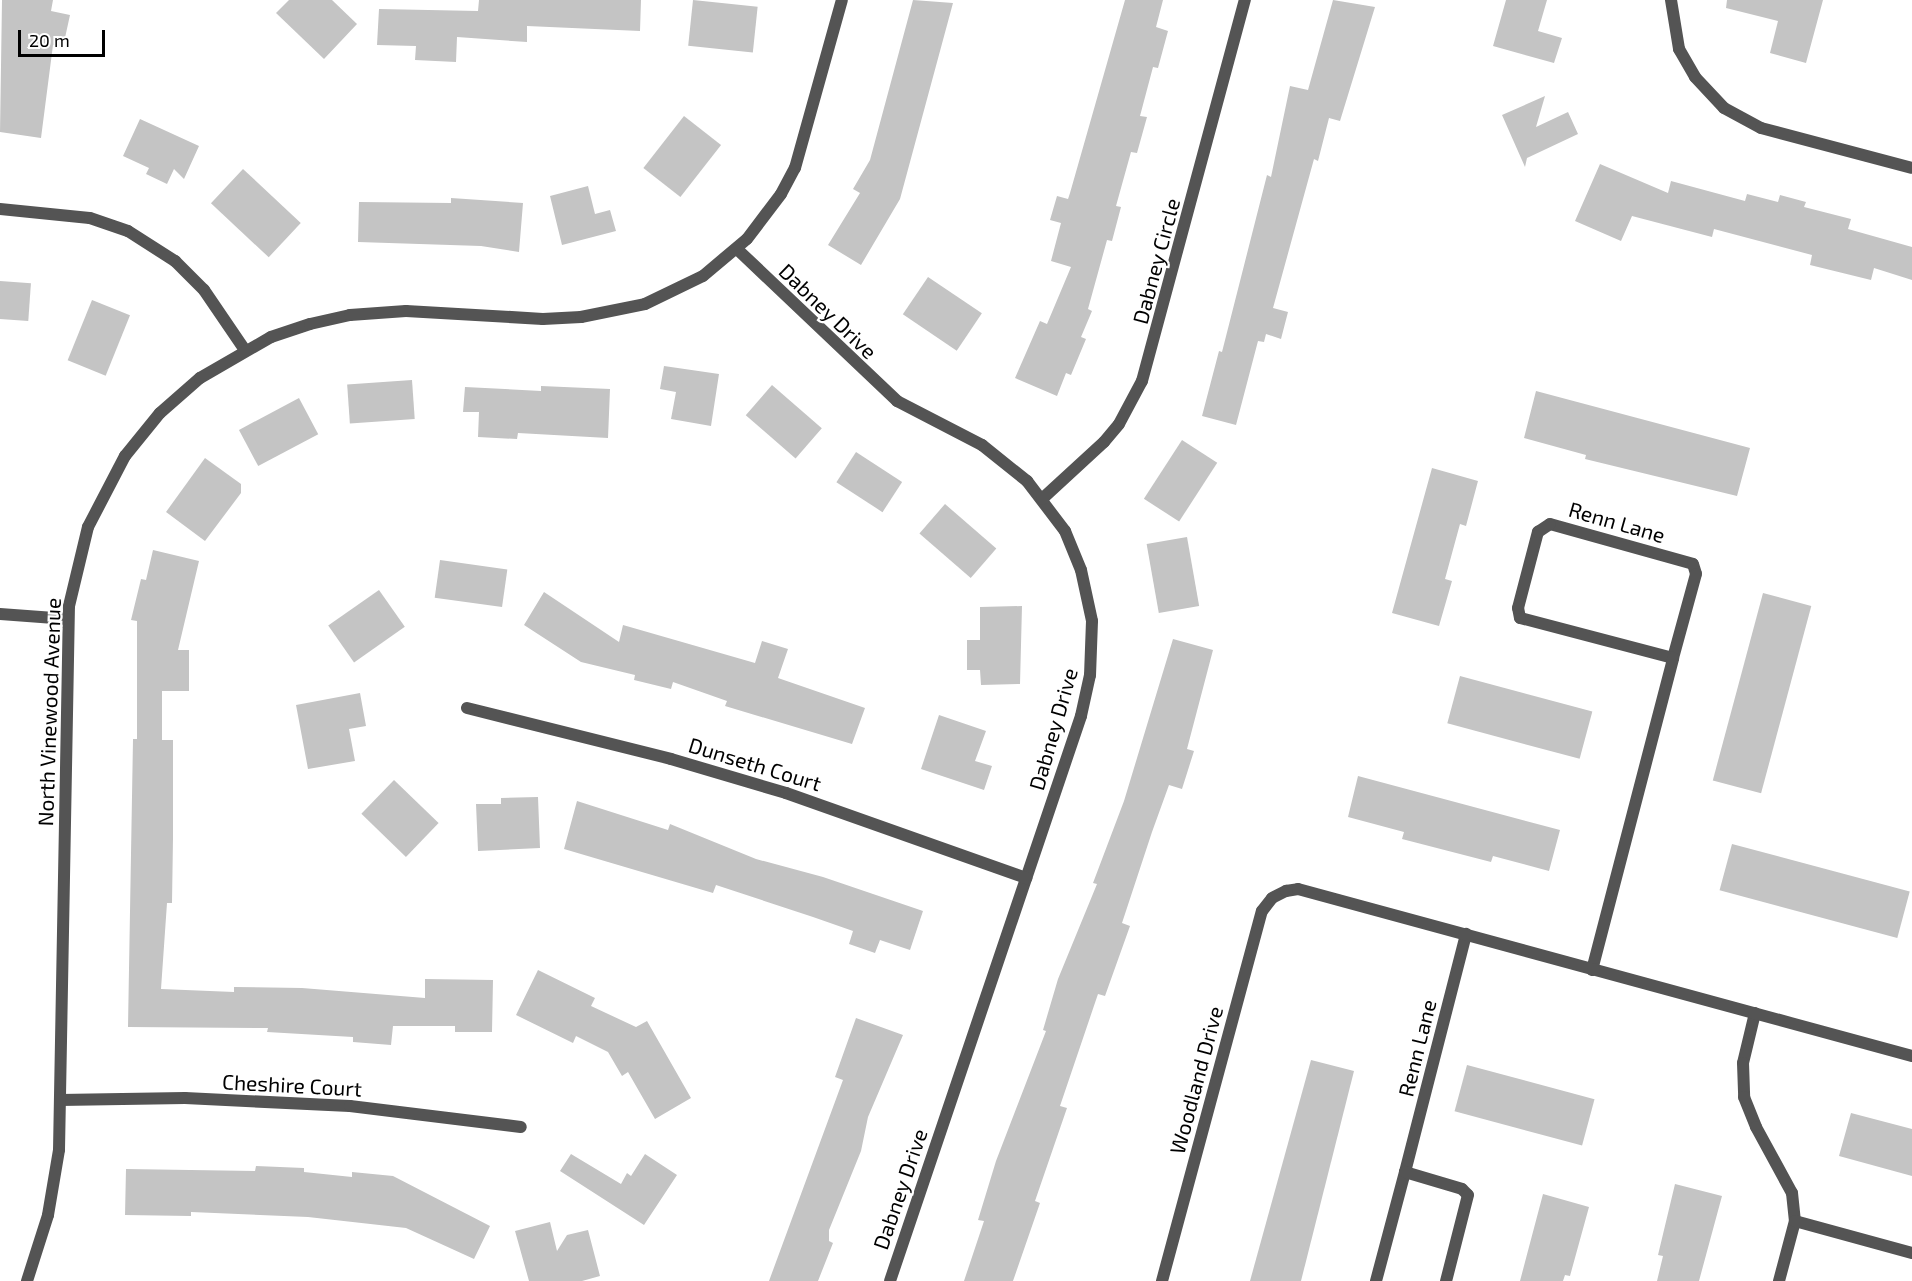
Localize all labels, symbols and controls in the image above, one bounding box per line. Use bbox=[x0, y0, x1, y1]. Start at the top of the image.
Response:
scale bar bbox=[21, 18, 108, 56]
text: 20 m bbox=[29, 29, 70, 51]
street label: Dabney Circle bbox=[1127, 195, 1185, 327]
street label: Dabney Drive bbox=[774, 258, 882, 364]
street label: Renn Lane bbox=[1566, 496, 1668, 548]
street label: North Vinewood Avenue bbox=[32, 597, 66, 827]
street label: Dabney Drive bbox=[1023, 665, 1083, 793]
street label: Dunseth Court bbox=[686, 732, 824, 796]
street label: Renn Lane bbox=[1393, 997, 1441, 1099]
street label: Woodland Drive bbox=[1164, 1003, 1228, 1157]
street label: Cheshire Court bbox=[221, 1069, 363, 1101]
street label: Dabney Drive bbox=[867, 1125, 933, 1253]

